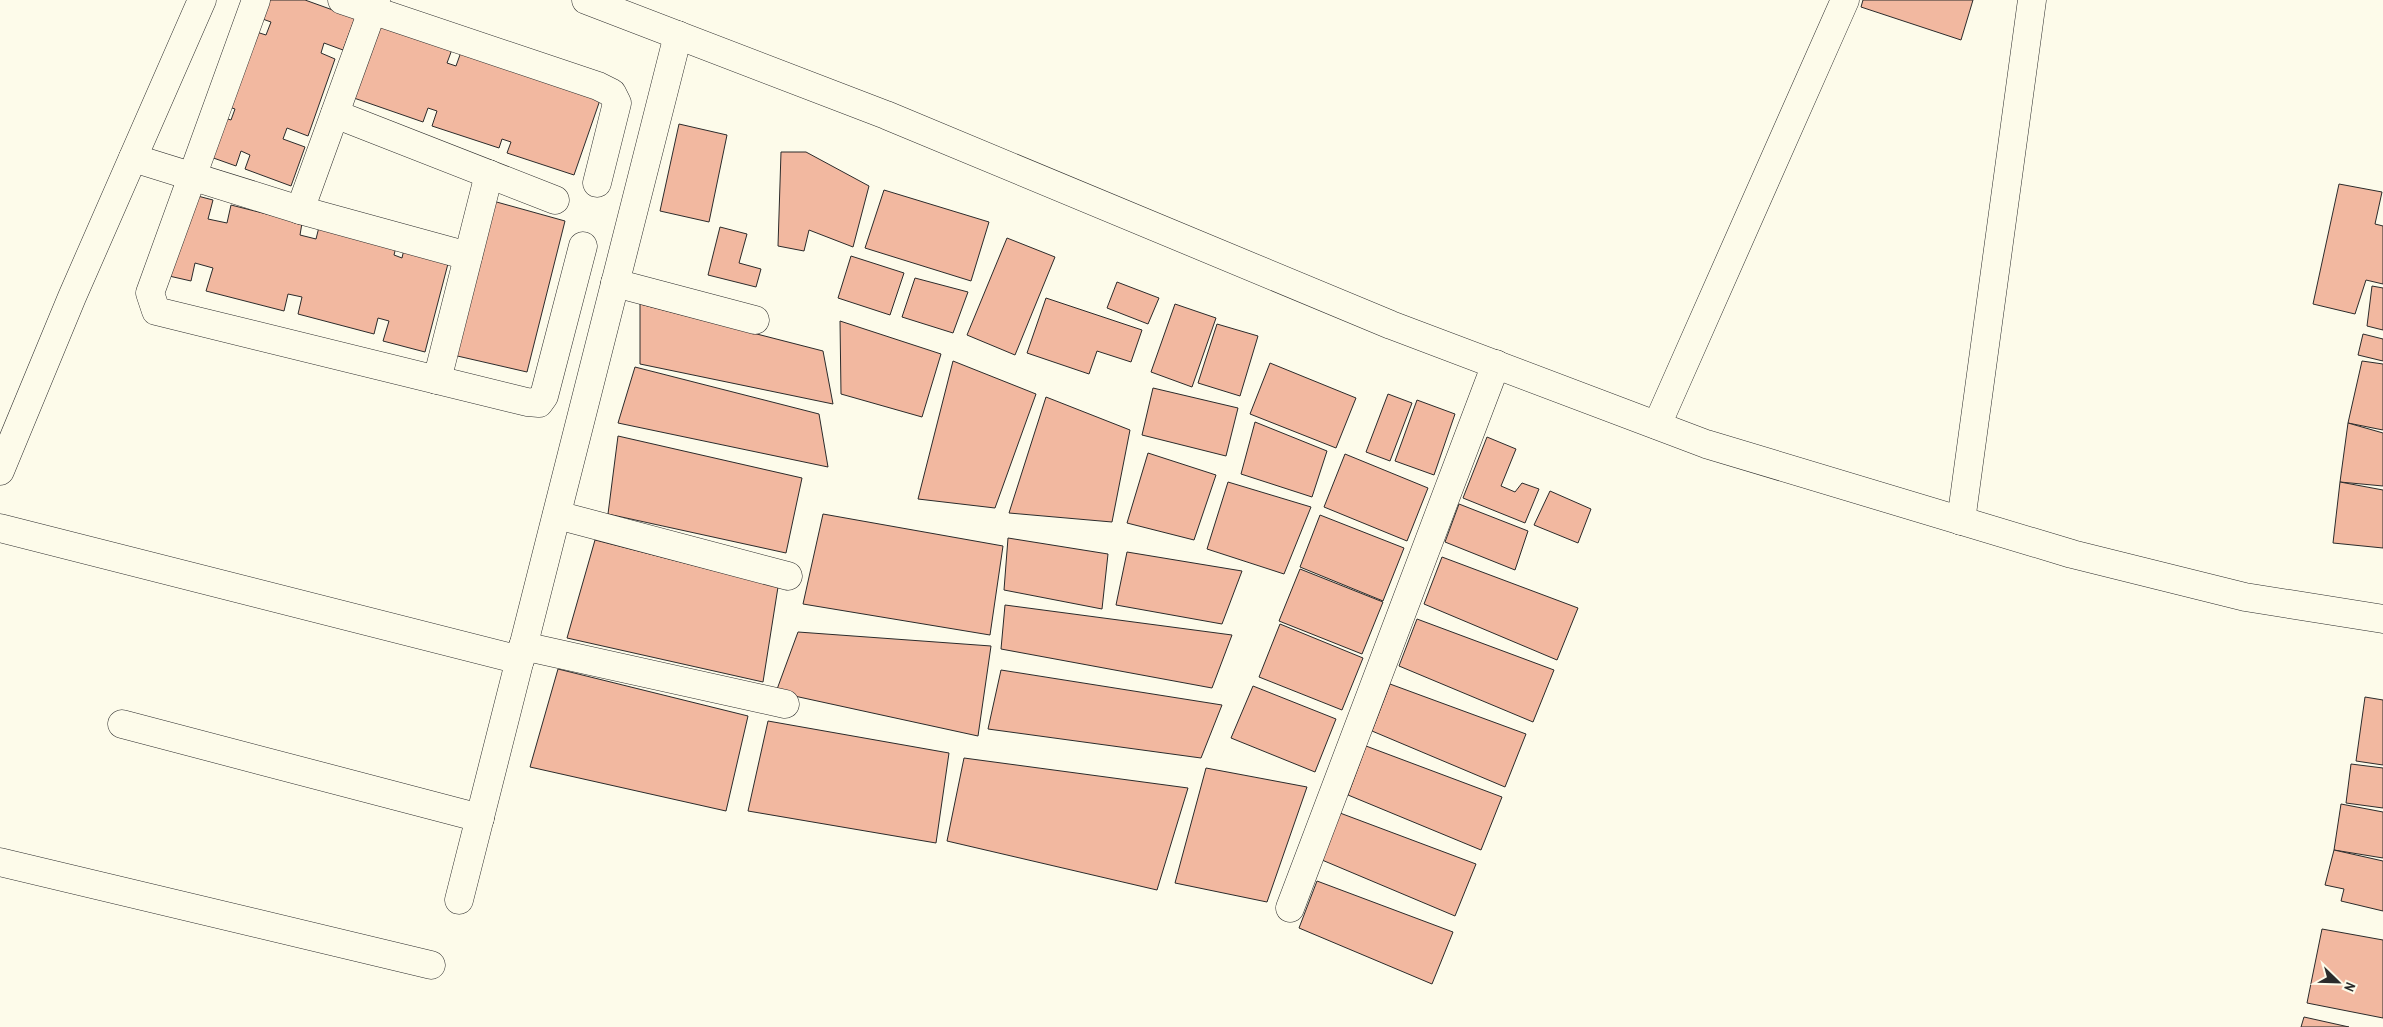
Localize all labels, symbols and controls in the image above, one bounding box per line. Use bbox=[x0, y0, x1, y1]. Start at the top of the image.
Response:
north arrow bbox=[2313, 957, 2363, 1007]
text: N bbox=[2340, 980, 2360, 994]

